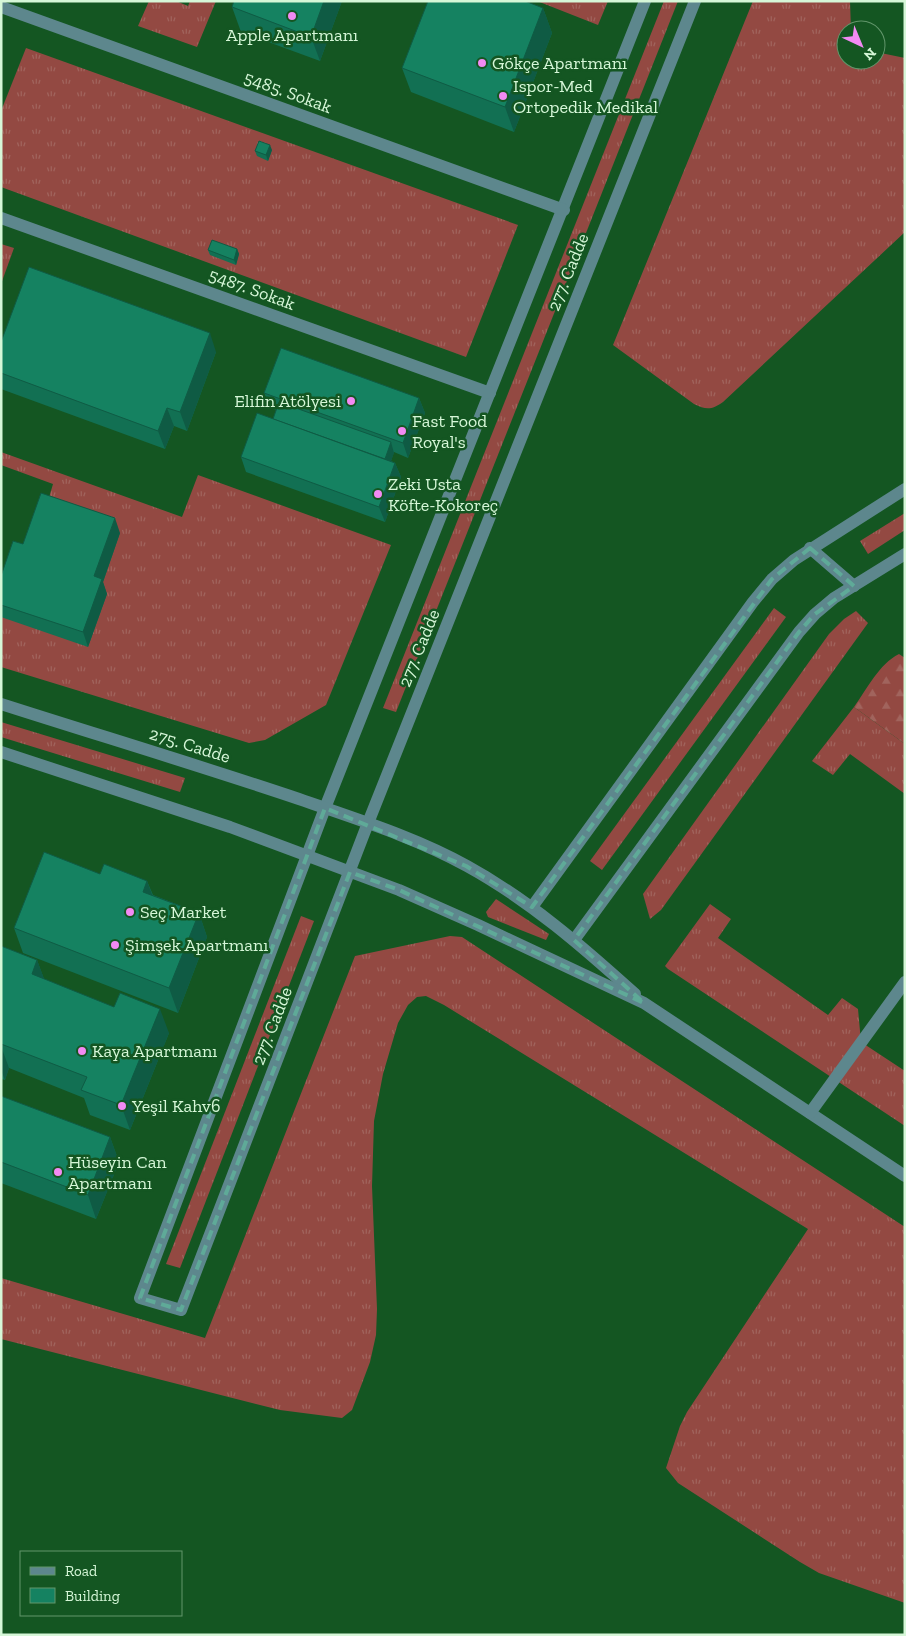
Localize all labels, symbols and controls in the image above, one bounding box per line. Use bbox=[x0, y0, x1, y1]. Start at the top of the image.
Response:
marker: Apple Apartmanı bbox=[286, 10, 298, 22]
north arrow bbox=[836, 20, 886, 70]
place label: Apple Apartmanı bbox=[226, 24, 358, 46]
text: N bbox=[860, 44, 879, 64]
place label: Gökçe Apartmanı bbox=[492, 52, 627, 74]
marker: Gökçe Apartmanı bbox=[476, 57, 488, 69]
street label: 5485. Sokak bbox=[241, 66, 336, 118]
place label: Ispor-Med Ortopedik Medikal bbox=[513, 75, 658, 118]
marker: Ispor-Med Ortopedik Medikal bbox=[497, 90, 509, 102]
street label: 277. Cadde bbox=[542, 230, 594, 314]
street label: 5487. Sokak bbox=[206, 263, 299, 315]
place label: Elifin Atölyesi bbox=[234, 390, 341, 412]
marker: Elifin Atölyesi bbox=[345, 395, 357, 407]
place label: Fast Food Royal's bbox=[412, 410, 487, 453]
marker: Fast Food Royal's bbox=[396, 425, 408, 437]
place label: Zeki Usta Köfte-Kokoreç bbox=[388, 473, 498, 516]
marker: Zeki Usta Köfte-Kokoreç bbox=[372, 488, 384, 500]
street label: 277. Cadde bbox=[393, 606, 445, 690]
street label: 275. Cadde bbox=[147, 722, 233, 768]
place label: Seç Market bbox=[140, 901, 227, 923]
marker: Seç Market bbox=[124, 906, 136, 918]
place label: Şimşek Apartmanı bbox=[125, 934, 268, 956]
marker: Şimşek Apartmanı bbox=[109, 939, 121, 951]
street label: 277. Cadde bbox=[247, 984, 297, 1068]
place label: Kaya Apartmanı bbox=[92, 1040, 217, 1062]
marker: Kaya Apartmanı bbox=[76, 1045, 88, 1057]
place label: Yeşil Kahv6 bbox=[131, 1095, 221, 1117]
marker: Yeşil Kahv6 bbox=[116, 1100, 128, 1112]
place label: Hüseyin Can Apartmanı bbox=[68, 1151, 167, 1194]
marker: Hüseyin Can Apartmanı bbox=[52, 1166, 64, 1178]
legend bbox=[20, 1551, 182, 1616]
text: Road bbox=[65, 1562, 98, 1580]
text: Building bbox=[65, 1587, 120, 1605]

